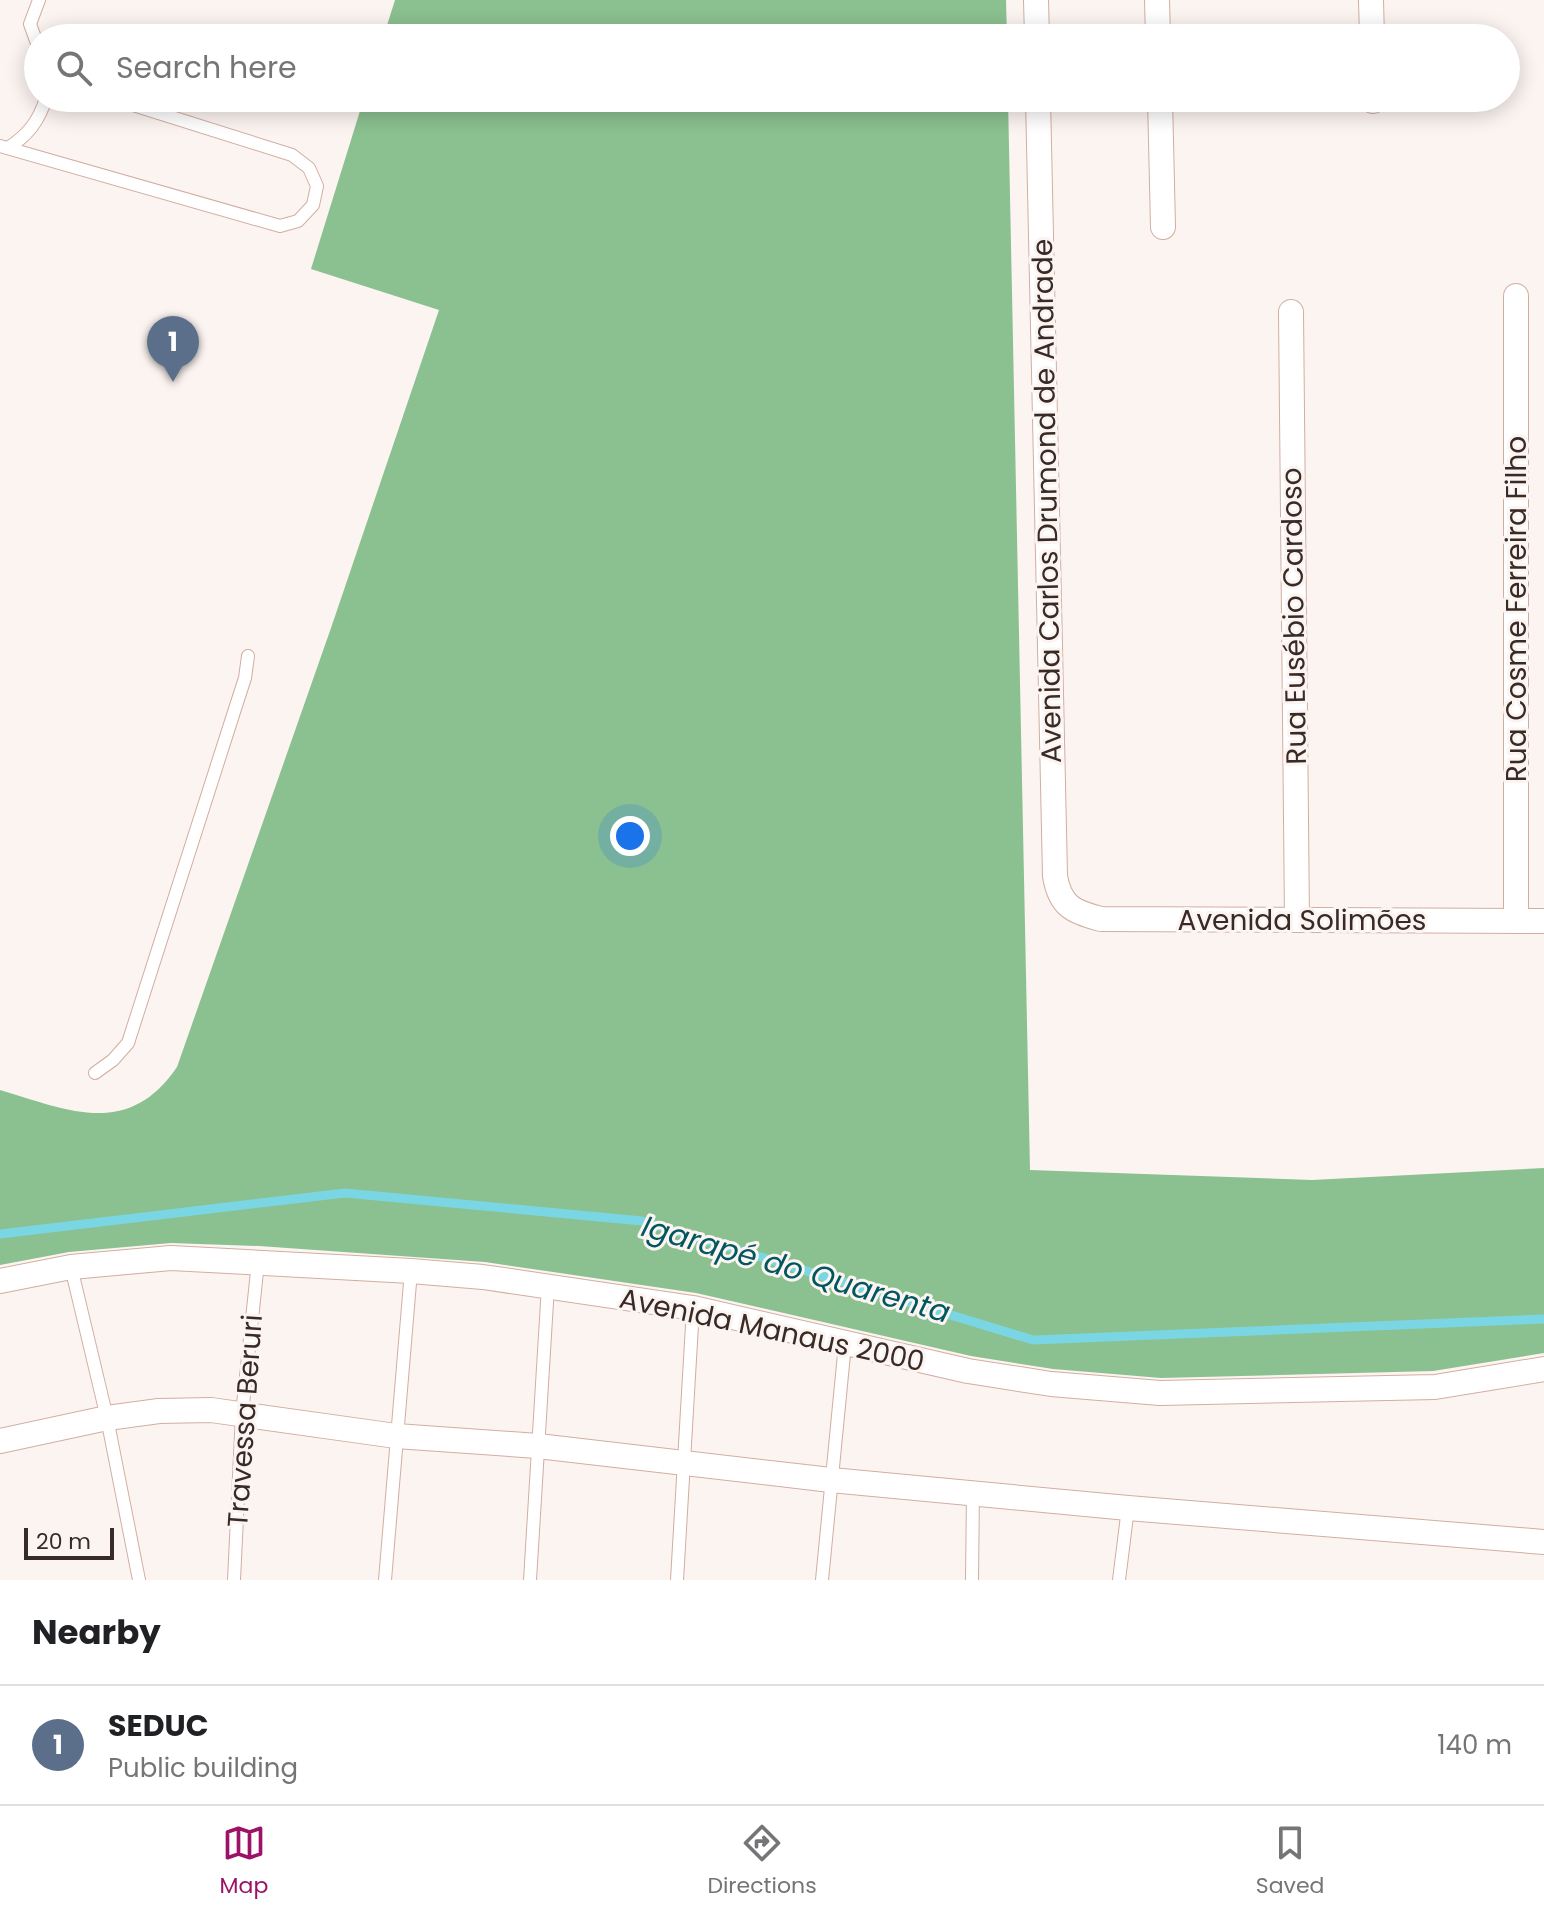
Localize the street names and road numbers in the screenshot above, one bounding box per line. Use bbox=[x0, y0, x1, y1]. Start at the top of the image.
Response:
street label: Avenida Carlos Drumond de Andrade bbox=[1023, 239, 1071, 763]
street label: Rua Cosme Ferreira Filho bbox=[1497, 436, 1536, 782]
street label: Rua Eusébio Cardoso bbox=[1272, 467, 1316, 765]
street label: Avenida Solimões bbox=[1178, 901, 1426, 940]
street label: Avenida Manaus 2000 bbox=[616, 1279, 928, 1381]
street label: Travessa Beruri bbox=[218, 1313, 272, 1529]

